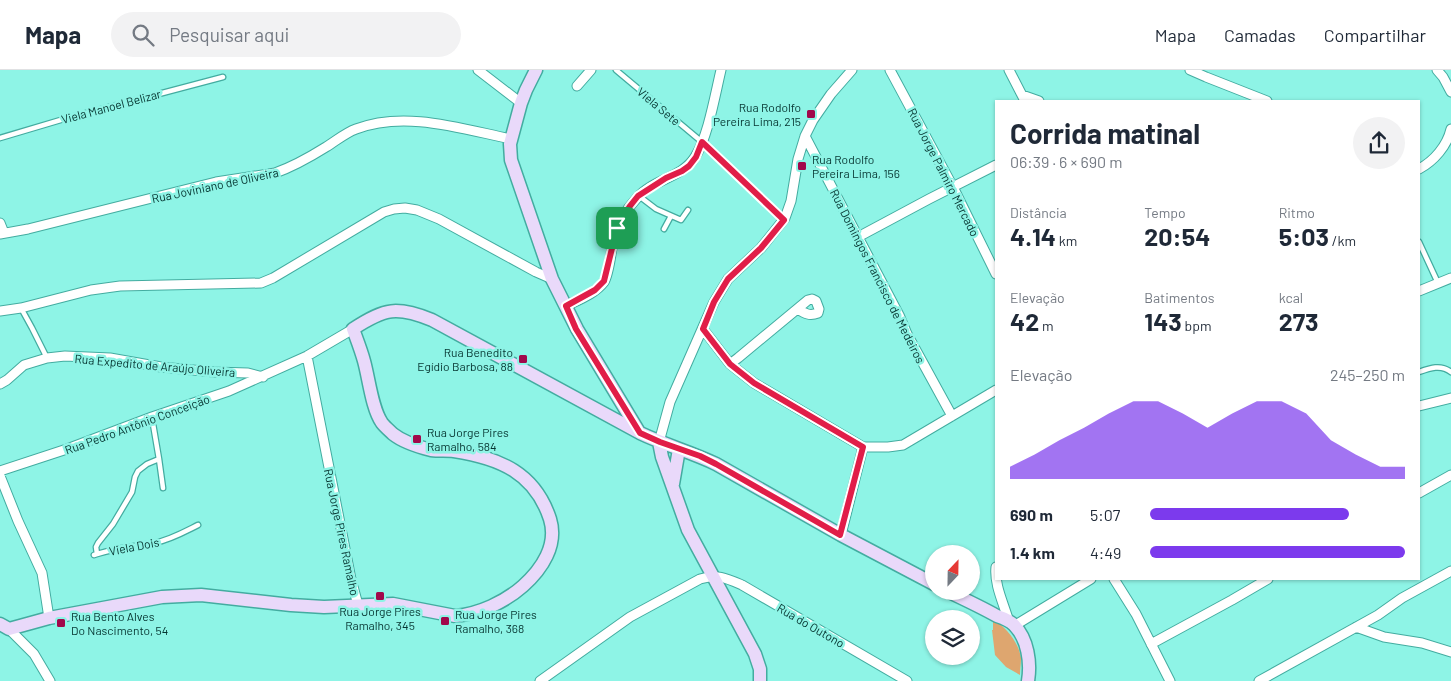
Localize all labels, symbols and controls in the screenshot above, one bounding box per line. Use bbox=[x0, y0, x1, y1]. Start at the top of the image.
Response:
search box bbox=[111, 12, 461, 57]
text: Mapa bbox=[25, 20, 81, 49]
icon: search bbox=[129, 21, 157, 49]
text: Pesquisar aqui bbox=[169, 23, 289, 46]
text: Mapa bbox=[1155, 24, 1196, 46]
text: Camadas bbox=[1224, 24, 1296, 46]
text: Compartilhar bbox=[1324, 24, 1426, 46]
street label: Viela Sete bbox=[635, 84, 683, 128]
street label: Viela Manoel Belizar bbox=[60, 86, 163, 126]
place label: Rua Rodolfo Pereira Lima, 215 bbox=[713, 100, 801, 128]
street label: Rua Jorge Palmiro Mercado bbox=[905, 105, 983, 239]
marker: Rua Rodolfo Pereira Lima, 215 bbox=[805, 108, 817, 120]
text: Corrida matinal bbox=[1010, 116, 1200, 150]
button: share bbox=[1353, 117, 1405, 169]
place label: Rua Rodolfo Pereira Lima, 156 bbox=[812, 152, 900, 180]
text: 06:39 · 6 × 690 m bbox=[1010, 152, 1122, 171]
marker: Rua Rodolfo Pereira Lima, 156 bbox=[796, 160, 808, 172]
street label: Rua Joviniano de Oliveira bbox=[150, 165, 280, 205]
street label: Rua Domingos Francisco de Medeiros bbox=[828, 187, 928, 366]
text: Distância bbox=[1010, 204, 1067, 221]
text: Tempo bbox=[1144, 204, 1186, 221]
text: Ritmo bbox=[1279, 204, 1315, 221]
pin bbox=[596, 207, 638, 249]
icon: arrive bbox=[603, 214, 631, 242]
text: 4.14 bbox=[1010, 221, 1056, 251]
text: 20:54 bbox=[1144, 221, 1210, 251]
text: 5:03 bbox=[1279, 221, 1329, 251]
text: km bbox=[1056, 232, 1077, 249]
text: /km bbox=[1329, 232, 1356, 249]
text: Elevação bbox=[1010, 289, 1065, 306]
text: Batimentos bbox=[1144, 289, 1215, 306]
text: kcal bbox=[1279, 289, 1303, 306]
text: 42 bbox=[1010, 306, 1039, 336]
text: 143 bbox=[1144, 306, 1182, 336]
text: 273 bbox=[1279, 306, 1319, 336]
text: m bbox=[1039, 317, 1054, 334]
text: bpm bbox=[1182, 317, 1212, 334]
place label: Rua Benedito Egídio Barbosa, 88 bbox=[417, 345, 513, 373]
street label: Rua Expedito de Araújo Oliveira bbox=[74, 351, 236, 379]
marker: Rua Benedito Egídio Barbosa, 88 bbox=[517, 353, 529, 365]
text: Elevação bbox=[1010, 365, 1072, 384]
text: 245–250 m bbox=[1330, 365, 1405, 384]
street label: Rua Pedro Antônio Conceição bbox=[63, 391, 211, 457]
place label: Rua Jorge Pires Ramalho, 584 bbox=[427, 425, 509, 453]
marker: Rua Jorge Pires Ramalho, 584 bbox=[411, 433, 423, 445]
street label: Rua Jorge Pires Ramalho bbox=[322, 467, 362, 597]
text: 690 m bbox=[1010, 505, 1053, 524]
text: 5:07 bbox=[1090, 505, 1120, 524]
street label: Viela Dois bbox=[108, 534, 160, 558]
text: 1.4 km bbox=[1010, 543, 1055, 562]
text: 4:49 bbox=[1090, 543, 1121, 562]
north arrow bbox=[925, 545, 980, 600]
map controls bbox=[925, 545, 980, 665]
marker: Rua Jorge Pires Ramalho, 345 bbox=[374, 590, 386, 602]
street label: Rua do Outono bbox=[775, 600, 847, 650]
place label: Rua Jorge Pires Ramalho, 345 bbox=[339, 604, 421, 632]
place label: Rua Jorge Pires Ramalho, 368 bbox=[455, 607, 537, 635]
place label: Rua Bento Alves Do Nascimento, 54 bbox=[71, 609, 168, 637]
button: layers bbox=[925, 610, 980, 665]
marker: Rua Jorge Pires Ramalho, 368 bbox=[439, 615, 451, 627]
marker: Rua Bento Alves Do Nascimento, 54 bbox=[55, 617, 67, 629]

